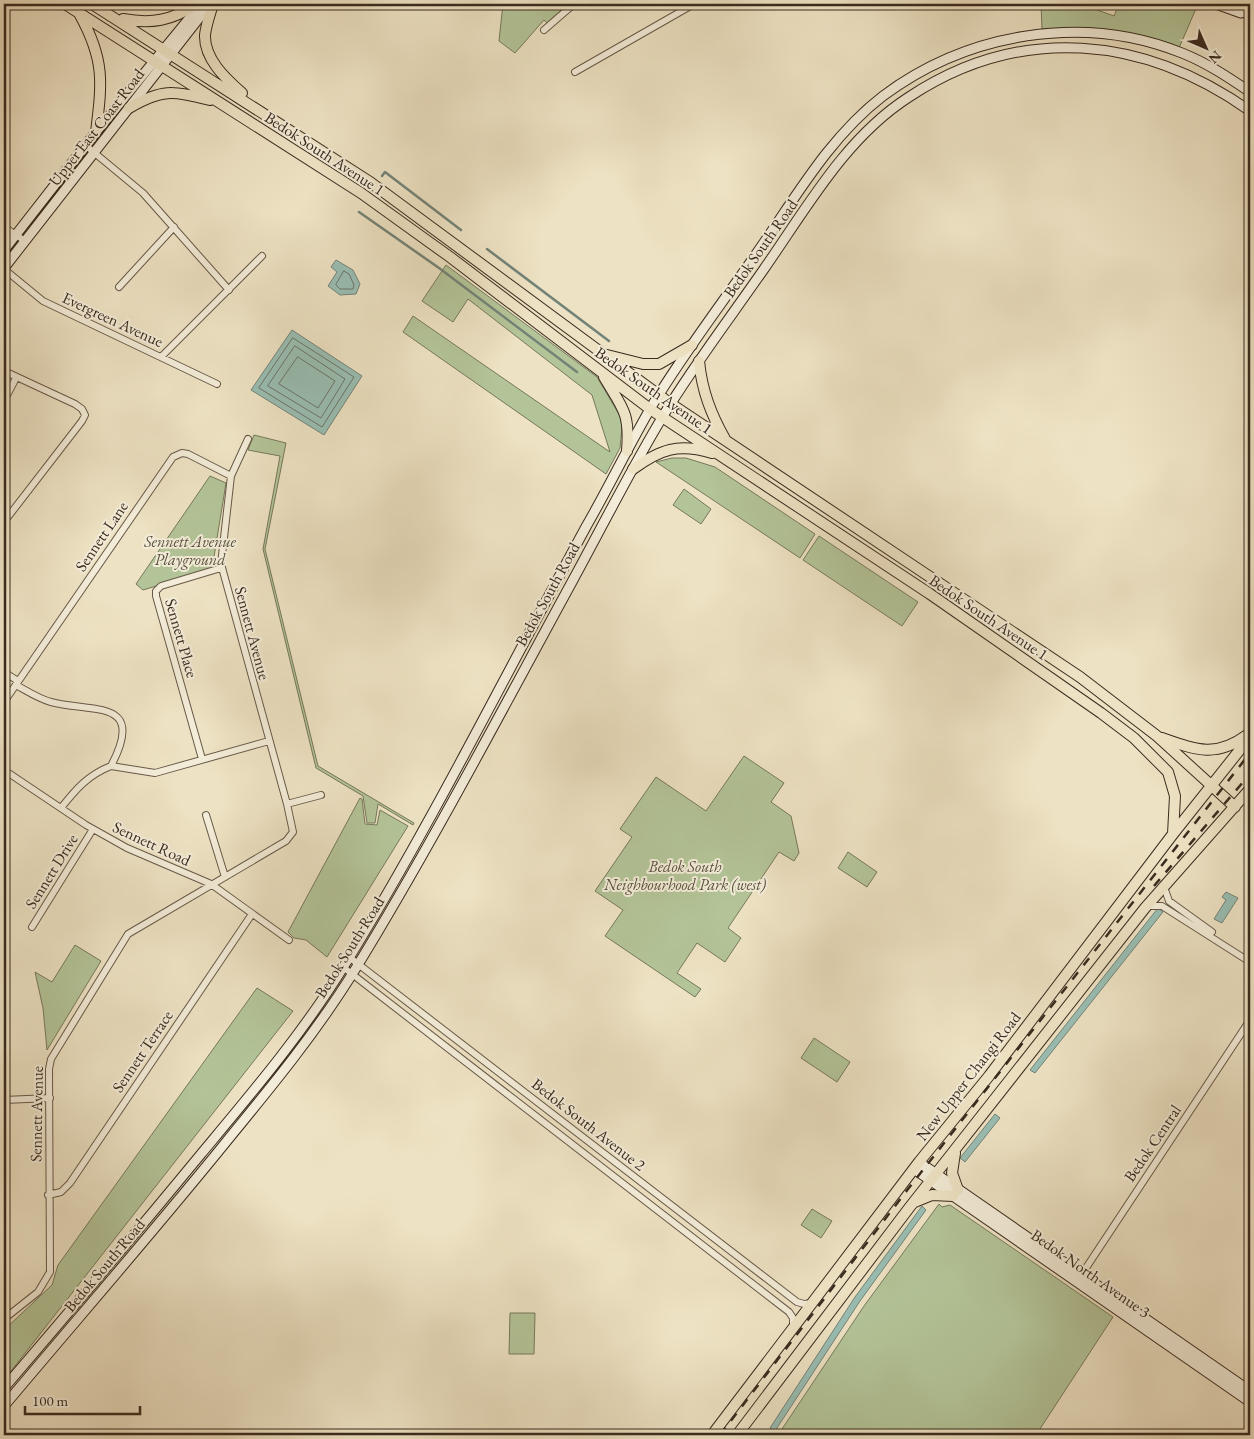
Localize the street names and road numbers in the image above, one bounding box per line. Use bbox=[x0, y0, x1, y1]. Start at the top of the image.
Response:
street label: Upper East Coast Road bbox=[44, 63, 149, 190]
street label: Bedok South Avenue 1 bbox=[261, 107, 389, 200]
street label: Bedok South Road bbox=[719, 194, 803, 302]
street label: Evergreen Avenue bbox=[59, 287, 167, 352]
street label: Bedok South Avenue 1 bbox=[591, 342, 717, 439]
street label: Sennett Lane bbox=[70, 497, 133, 576]
street label: Bedok South Road bbox=[510, 538, 585, 650]
street label: Bedok South Avenue 1 bbox=[925, 570, 1052, 665]
street label: Sennett Avenue bbox=[230, 584, 275, 682]
street label: Sennett Place bbox=[160, 596, 203, 680]
street label: Sennett Road bbox=[109, 816, 195, 871]
street label: Sennett Drive bbox=[20, 830, 83, 913]
street label: Bedok South Road bbox=[310, 892, 389, 1002]
street label: Sennett Terrace bbox=[107, 1006, 178, 1096]
street label: New Upper Changi Road bbox=[911, 1007, 1026, 1145]
street label: Sennett Avenue bbox=[25, 1066, 48, 1162]
street label: Bedok South Avenue 2 bbox=[527, 1073, 650, 1176]
street label: Bedok Central bbox=[1119, 1101, 1186, 1186]
street label: Bedok South Road bbox=[59, 1214, 150, 1316]
street label: Bedok North Avenue 3 bbox=[1027, 1224, 1155, 1323]

